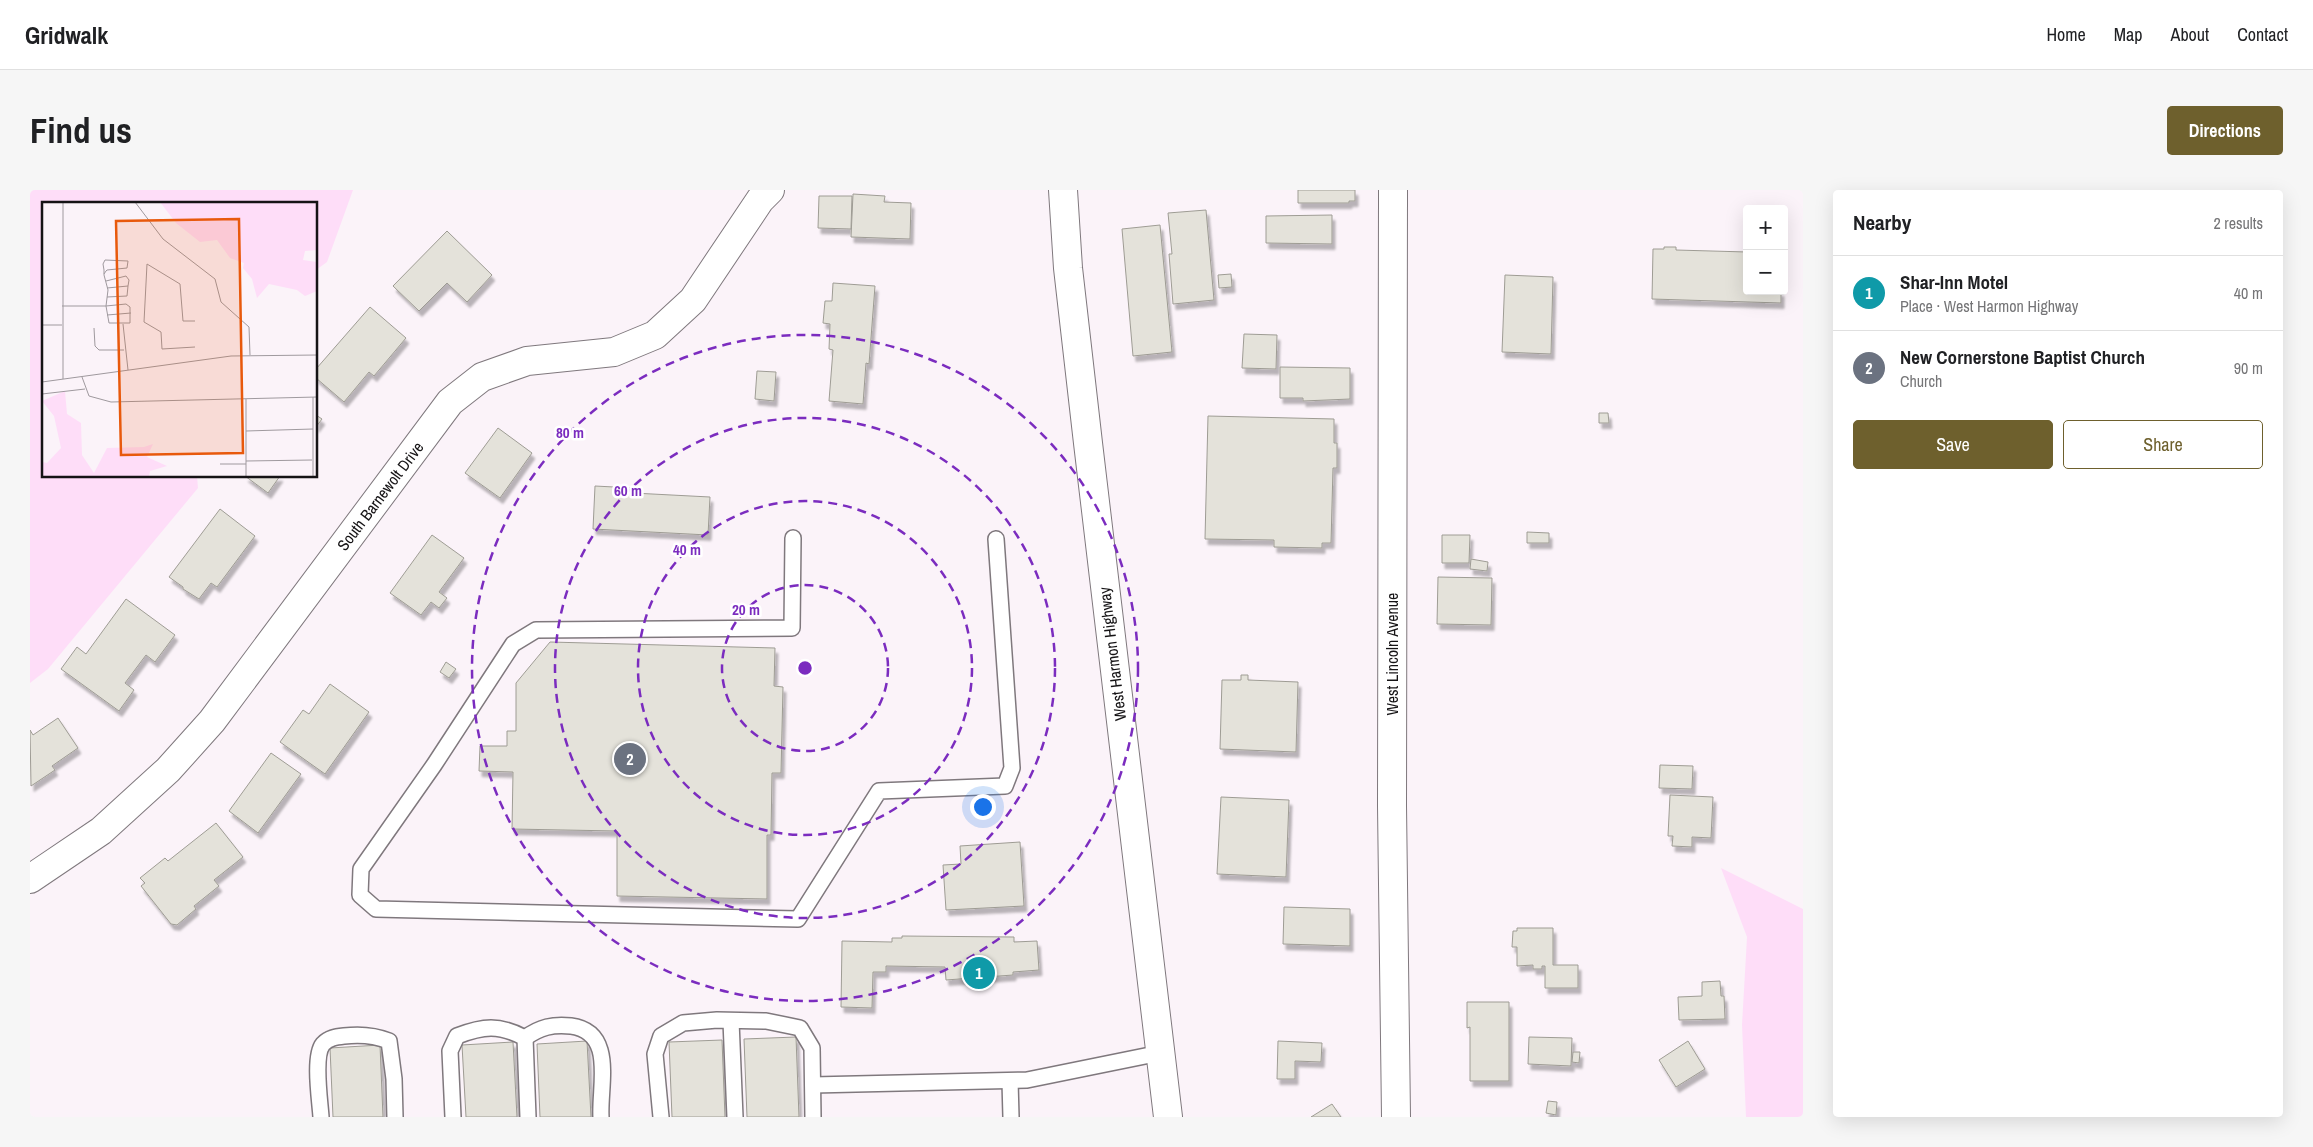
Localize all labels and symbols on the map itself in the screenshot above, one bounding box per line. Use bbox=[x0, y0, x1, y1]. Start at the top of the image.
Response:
inset map bbox=[42, 202, 318, 478]
text: 80 m bbox=[556, 422, 584, 443]
street label: South Barnewolt Drive bbox=[332, 437, 428, 555]
text: 60 m bbox=[614, 480, 642, 501]
text: 40 m bbox=[673, 539, 701, 560]
street label: West Harmon Highway bbox=[1093, 585, 1131, 722]
street label: West Lincoln Avenue bbox=[1381, 593, 1403, 715]
text: 20 m bbox=[732, 599, 760, 620]
centre of rings bbox=[796, 659, 814, 677]
pin: 2 bbox=[614, 740, 646, 778]
your location bbox=[970, 794, 996, 820]
pin: 1 bbox=[963, 954, 995, 992]

